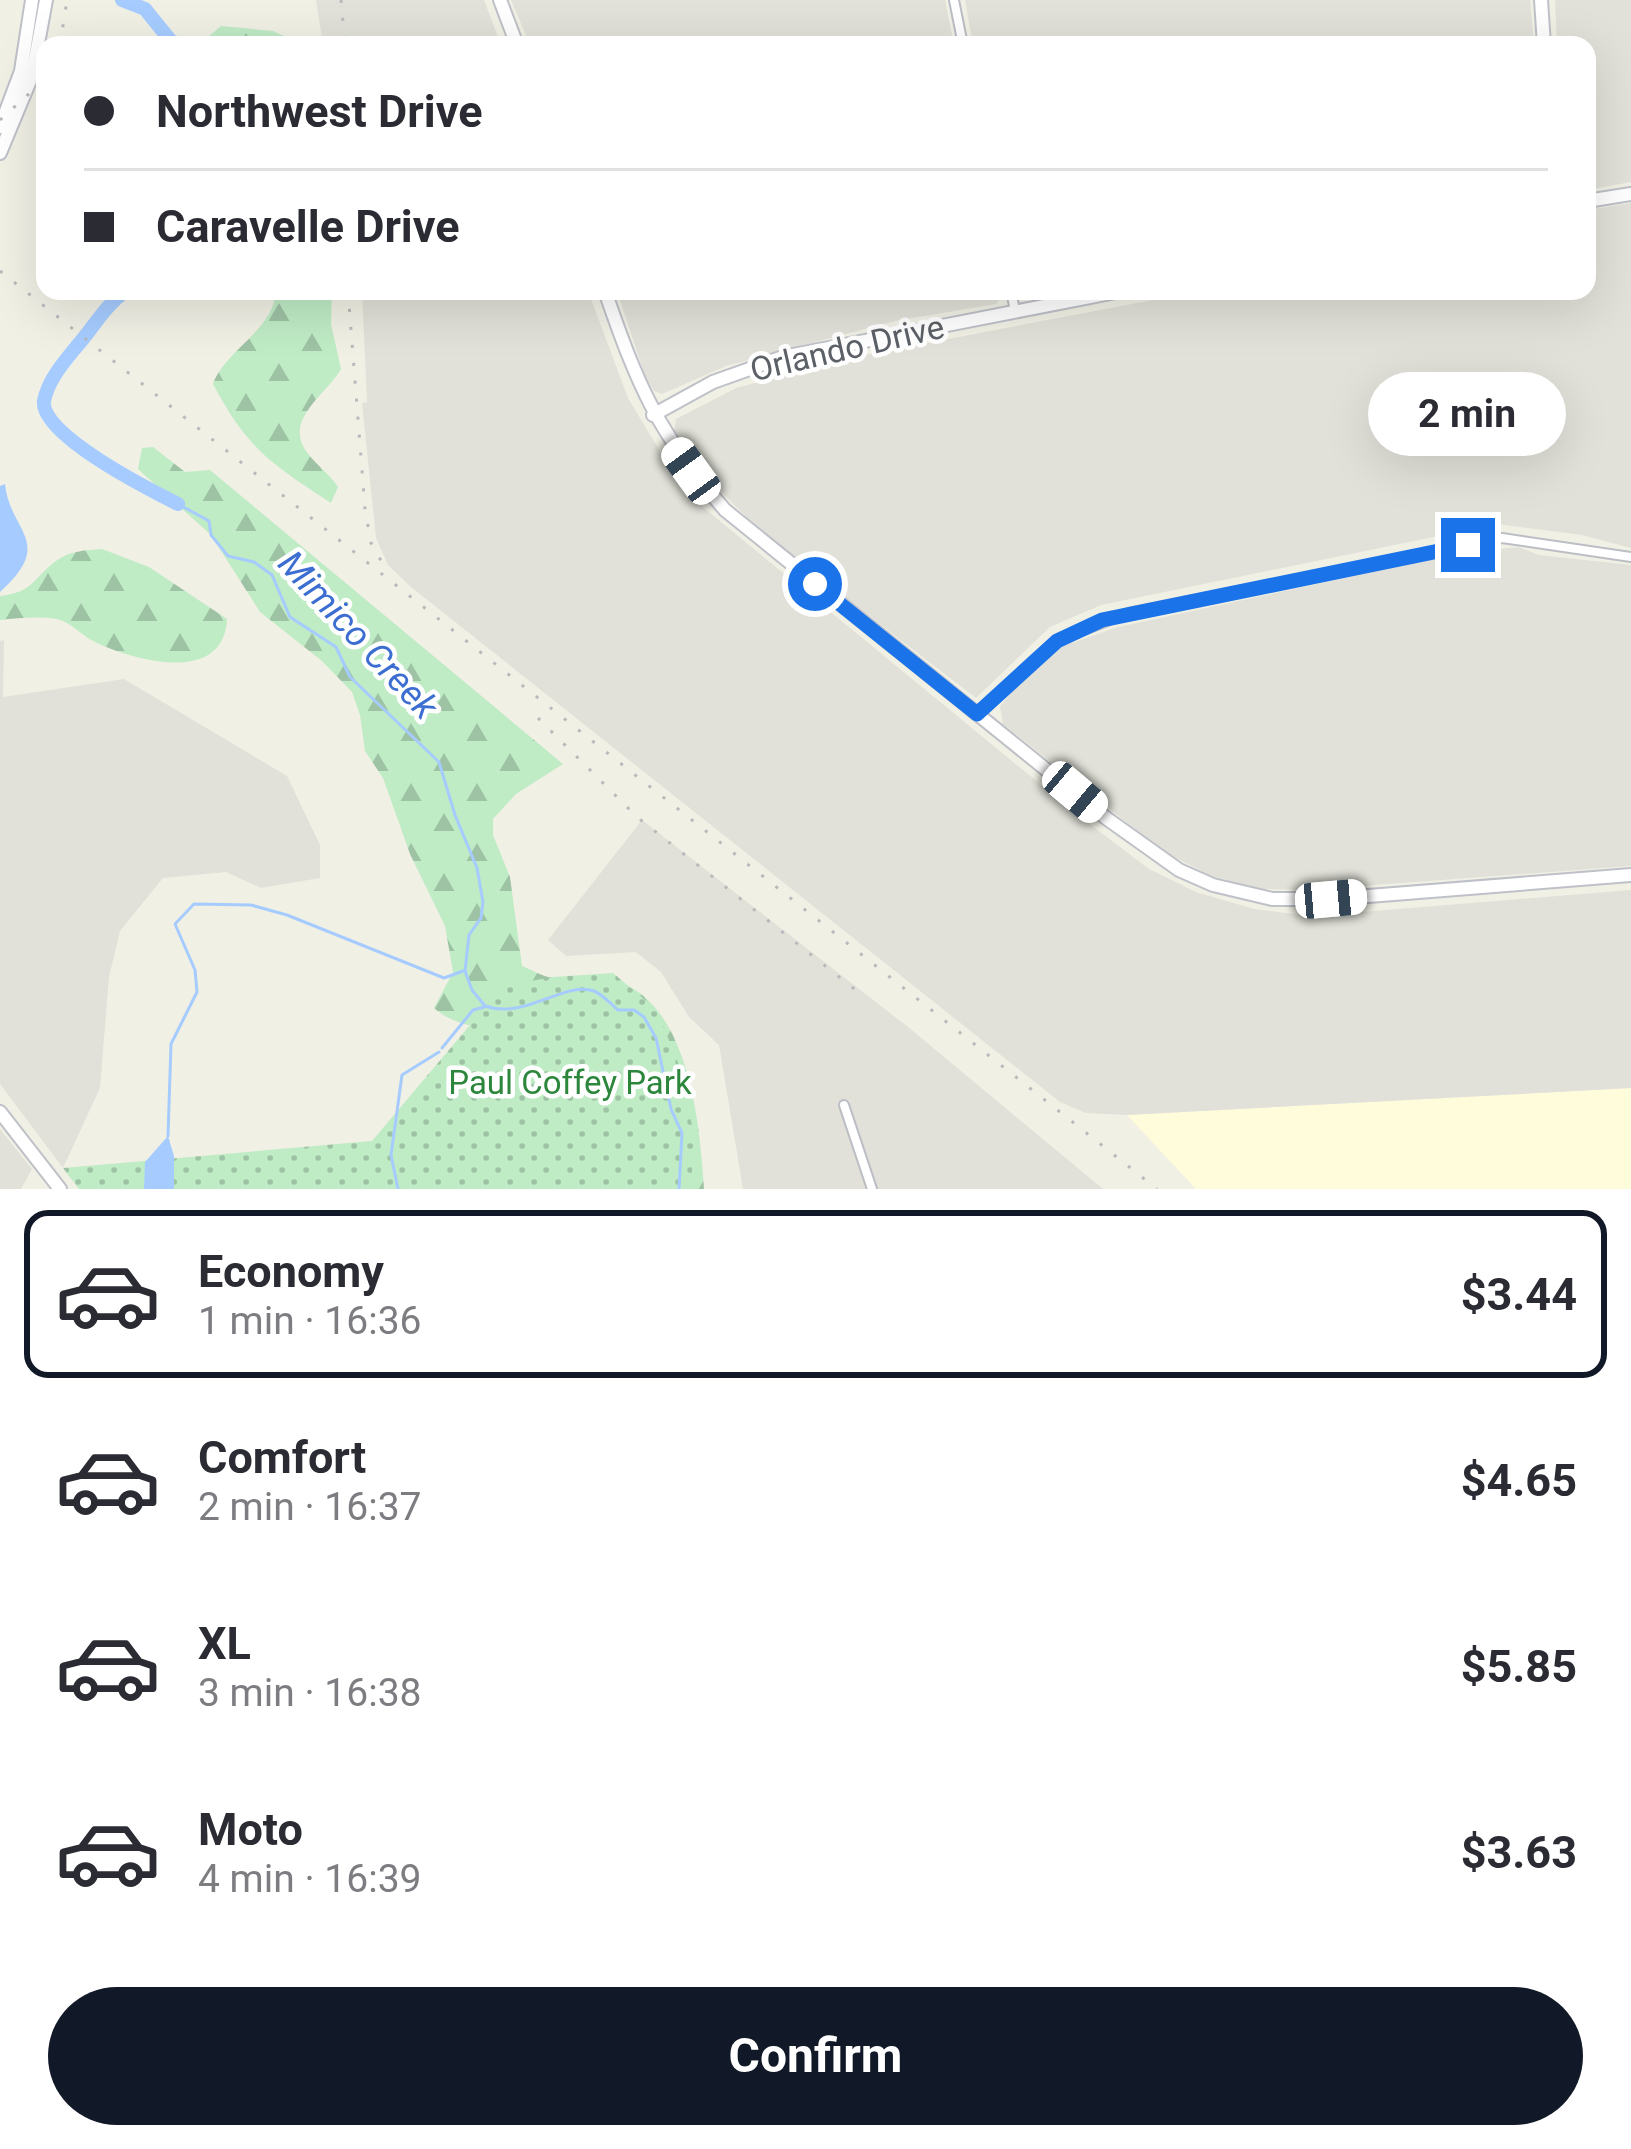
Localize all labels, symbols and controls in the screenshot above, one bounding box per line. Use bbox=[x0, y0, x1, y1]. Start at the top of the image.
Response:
text: Northwest Drive bbox=[156, 85, 482, 138]
text: Caravelle Drive bbox=[156, 200, 460, 253]
street label: Orlando Drive bbox=[746, 307, 948, 389]
callout: 2 min bbox=[1369, 371, 1567, 455]
text: 2 min bbox=[1418, 391, 1516, 437]
car bbox=[655, 431, 727, 511]
route end bbox=[1441, 518, 1495, 572]
water label: Mimico Creek bbox=[270, 542, 447, 729]
route start bbox=[788, 557, 842, 611]
car bbox=[1036, 755, 1114, 829]
car bbox=[1294, 878, 1368, 920]
park label: Paul Coffey Park bbox=[448, 1063, 692, 1102]
icon: car bbox=[54, 1240, 162, 1348]
text: Economy bbox=[198, 1245, 384, 1298]
text: $3.44 bbox=[1461, 1268, 1577, 1321]
text: 1 min · 16:36 bbox=[198, 1298, 421, 1344]
icon: car bbox=[54, 1426, 162, 1534]
text: Comfort bbox=[198, 1431, 366, 1484]
text: $4.65 bbox=[1461, 1454, 1577, 1507]
text: 2 min · 16:37 bbox=[198, 1484, 421, 1530]
icon: car bbox=[54, 1612, 162, 1720]
text: XL bbox=[198, 1617, 251, 1670]
text: $5.85 bbox=[1461, 1640, 1577, 1693]
text: 3 min · 16:38 bbox=[198, 1670, 421, 1716]
icon: car bbox=[54, 1798, 162, 1906]
text: Moto bbox=[198, 1803, 303, 1856]
text: $3.63 bbox=[1461, 1826, 1577, 1879]
text: 4 min · 16:39 bbox=[198, 1856, 421, 1902]
button: Confirm bbox=[48, 1987, 1583, 2125]

